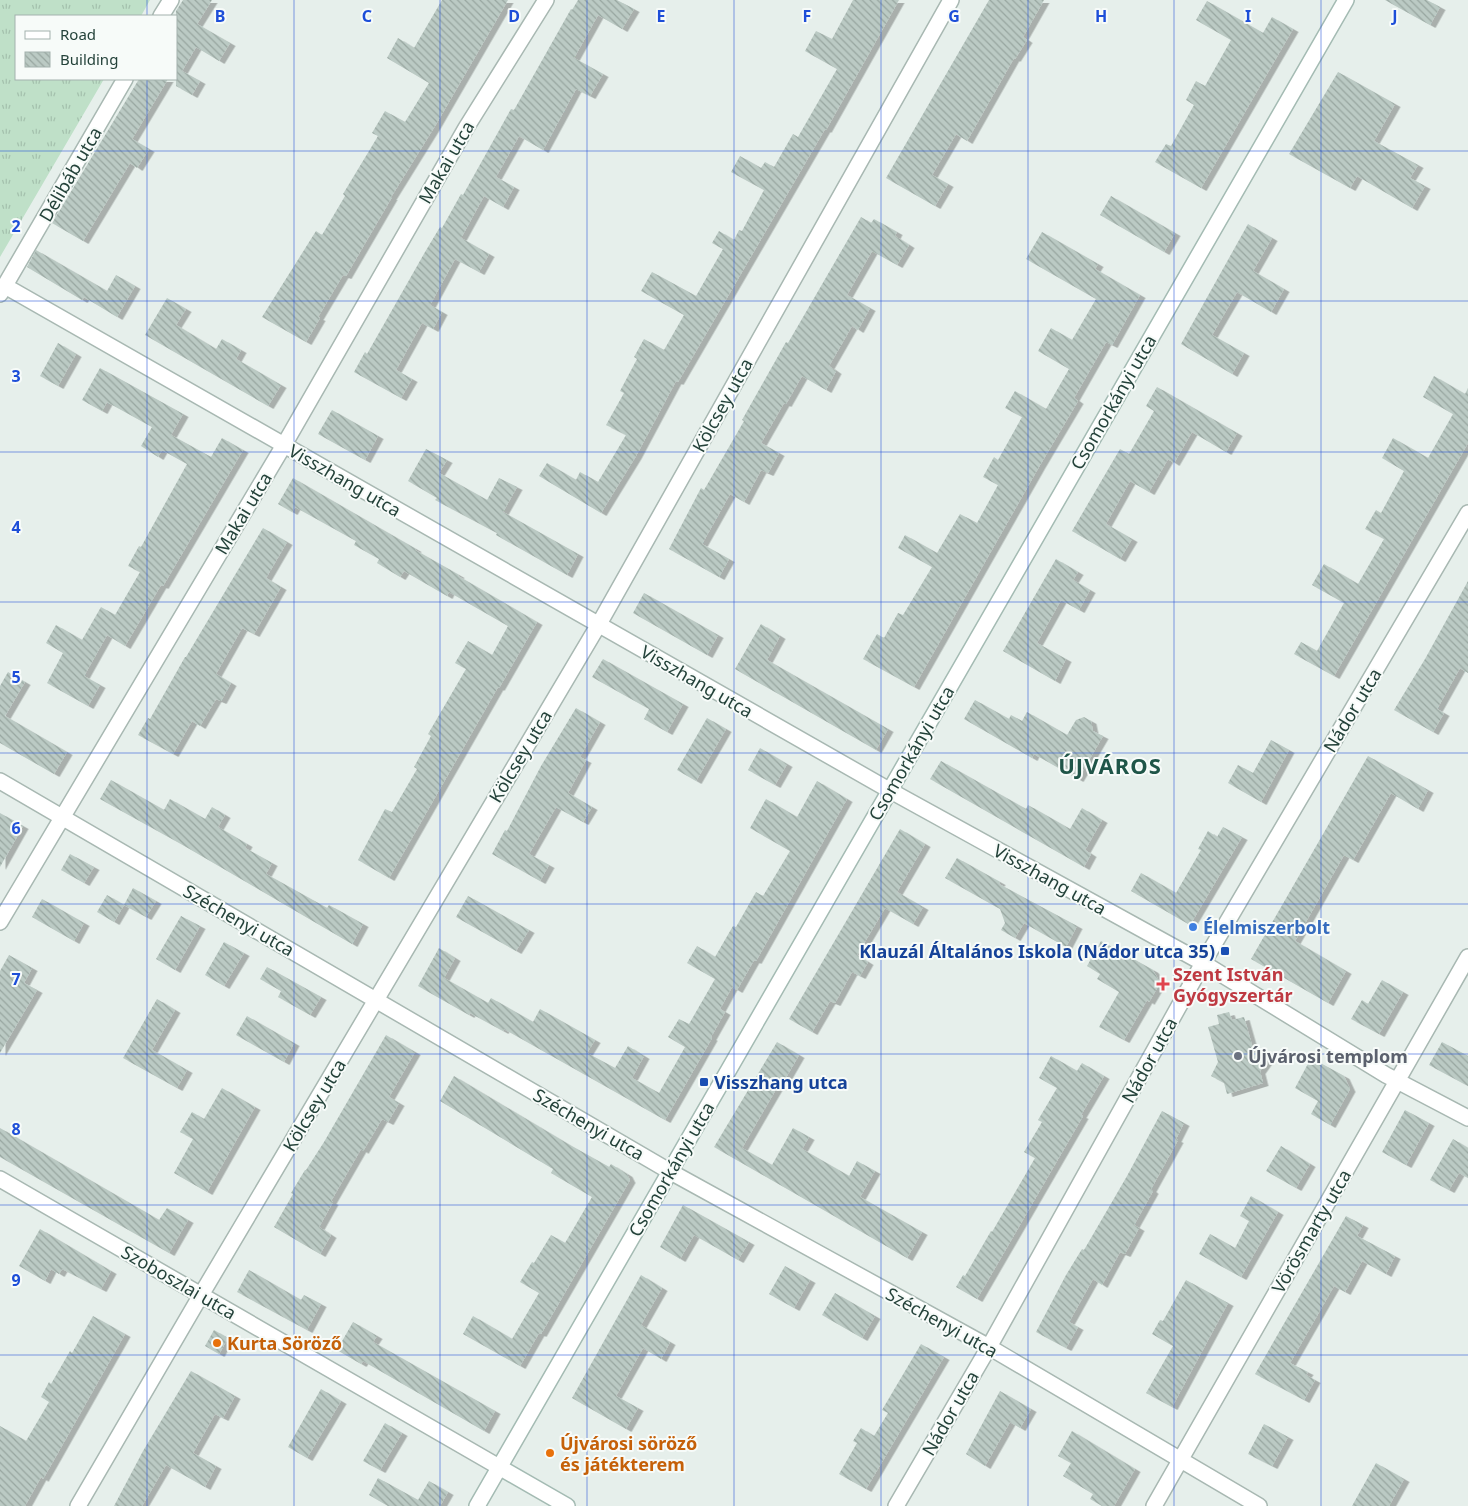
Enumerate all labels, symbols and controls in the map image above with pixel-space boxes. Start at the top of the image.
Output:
text: B [215,5,225,27]
text: C [362,5,372,27]
text: D [508,5,520,27]
text: E [657,5,666,27]
text: F [803,5,811,27]
text: G [948,5,960,27]
text: H [1095,5,1107,27]
text: I [1245,5,1251,27]
text: J [1390,5,1398,27]
legend [15,15,178,80]
text: Road [60,24,96,44]
text: Building [60,49,118,69]
street label: Makai utca [413,116,479,208]
street label: Délibáb utca [33,122,107,226]
text: 2 [11,215,21,237]
street label: Csomorkányi utca [1065,330,1161,474]
street label: Kölcsey utca [686,354,758,456]
text: 3 [11,365,21,387]
street label: Visszhang utca [285,438,405,522]
street label: Makai utca [209,467,277,559]
text: 4 [11,516,21,538]
street label: Visszhang utca [637,639,757,723]
street label: Nádor utca [1317,663,1387,757]
text: 5 [11,666,21,688]
street label: Csomorkányi utca [863,681,959,825]
street label: Kölcsey utca [483,705,557,807]
district label: ÚJVÁROS [1058,750,1162,780]
text: 6 [11,817,21,839]
street label: Visszhang utca [989,838,1111,920]
street label: Széchenyi utca [179,879,299,961]
place label: Élelmiszerbolt [1203,915,1330,939]
marker: Élelmiszerbolt [1187,921,1199,933]
place label: Klauzál Általános Iskola (Nádor utca 35) [859,939,1215,963]
marker: Klauzál Általános Iskola (Nádor utca 35) [1219,945,1231,957]
place label: Szent István Gyógyszertár [1173,962,1293,1007]
text: 7 [11,968,21,990]
marker: Szent István Gyógyszertár [1157,978,1169,990]
street label: Nádor utca [1116,1013,1182,1107]
place label: Újvárosi templom [1248,1044,1408,1068]
marker: Újvárosi templom [1232,1050,1244,1062]
street label: Kölcsey utca [277,1054,351,1156]
place label: Visszhang utca [714,1070,848,1094]
marker: Visszhang utca [698,1076,710,1088]
street label: Széchenyi utca [529,1083,649,1165]
street label: Csomorkányi utca [623,1097,719,1241]
text: 8 [11,1118,21,1140]
street label: Vörösmarty utca [1266,1165,1356,1297]
street label: Szoboszlai utca [117,1239,241,1325]
text: 9 [11,1269,21,1291]
street label: Széchenyi utca [882,1281,1002,1363]
place label: Kurta Söröző [227,1331,342,1355]
marker: Kurta Söröző [211,1337,223,1349]
street label: Nádor utca [916,1366,984,1460]
place label: Újvárosi söröző és játékterem [560,1431,697,1476]
marker: Újvárosi söröző és játékterem [544,1447,556,1459]

